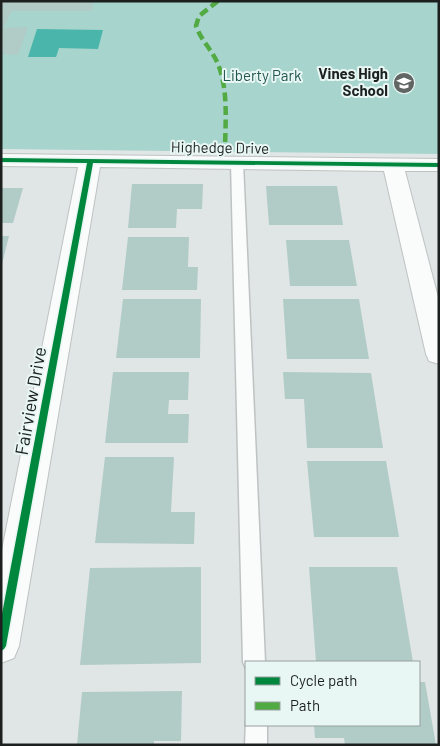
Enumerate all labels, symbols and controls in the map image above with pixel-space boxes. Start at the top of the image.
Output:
place label: Vines High School [318,64,388,99]
park label: Liberty Park [223,66,302,84]
school or university icon: Vines High School [392,71,416,95]
street label: Highedge Drive [171,137,269,157]
street label: Fairview Drive [10,345,50,457]
legend [245,661,420,726]
text: Cycle path [290,671,357,689]
text: Path [290,696,320,714]

